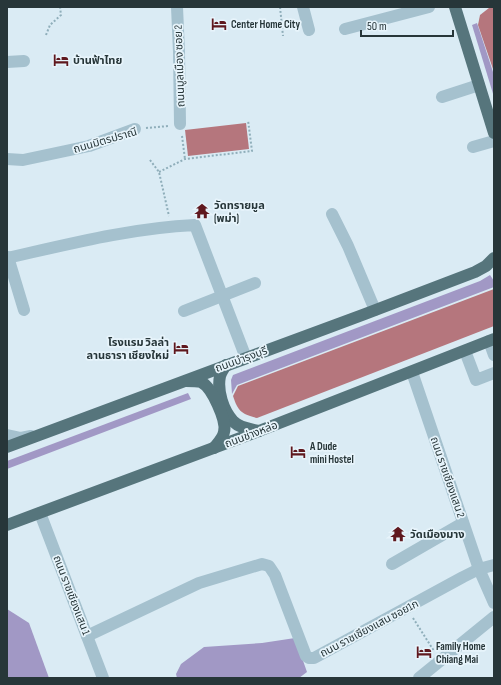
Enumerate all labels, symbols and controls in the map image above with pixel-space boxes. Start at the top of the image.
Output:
scale bar [361,12,453,38]
hotel icon: Center Home City [210,15,228,33]
place label: Center Home City [231,18,301,31]
text: 50 m [367,19,387,34]
street label: ถนนมูลเมือง ซอย 2 [172,24,187,107]
hotel icon: บ้านฟ้าไทย [52,51,70,69]
place label: บ้านฟ้าไทย [73,54,122,67]
street label: ถนนมิตรปราณี [72,125,139,156]
place label: วัดทรายมูล (พม่า) [214,199,265,225]
temple icon: วัดทรายมูล (พม่า) [193,202,211,220]
place label: โรงแรม วิลล่า ลานธารา เชียงใหม่ [87,336,169,362]
hotel icon: โรงแรม วิลล่า ลานธารา เชียงใหม่ [172,339,190,357]
street label: ถนนบำรุงบุรี [213,344,270,375]
street label: ถนนช่างหล่อ [223,418,279,450]
street label: ถนน ราชเชียงแสน 2 [428,435,468,520]
place label: A Dude mini Hostel [309,440,354,466]
hotel icon: A Dude mini Hostel [289,443,307,461]
temple icon: วัดเมืองมาง [389,525,407,543]
place label: วัดเมืองมาง [410,528,464,541]
street label: ถนน ราชเชียงแสน 1 [50,554,93,637]
street label: ถนน ราชเชียงแสน ซอย1ก [318,597,421,660]
place label: Family Home Chiang Mai [436,640,486,666]
hotel icon: Family Home Chiang Mai [415,643,433,661]

